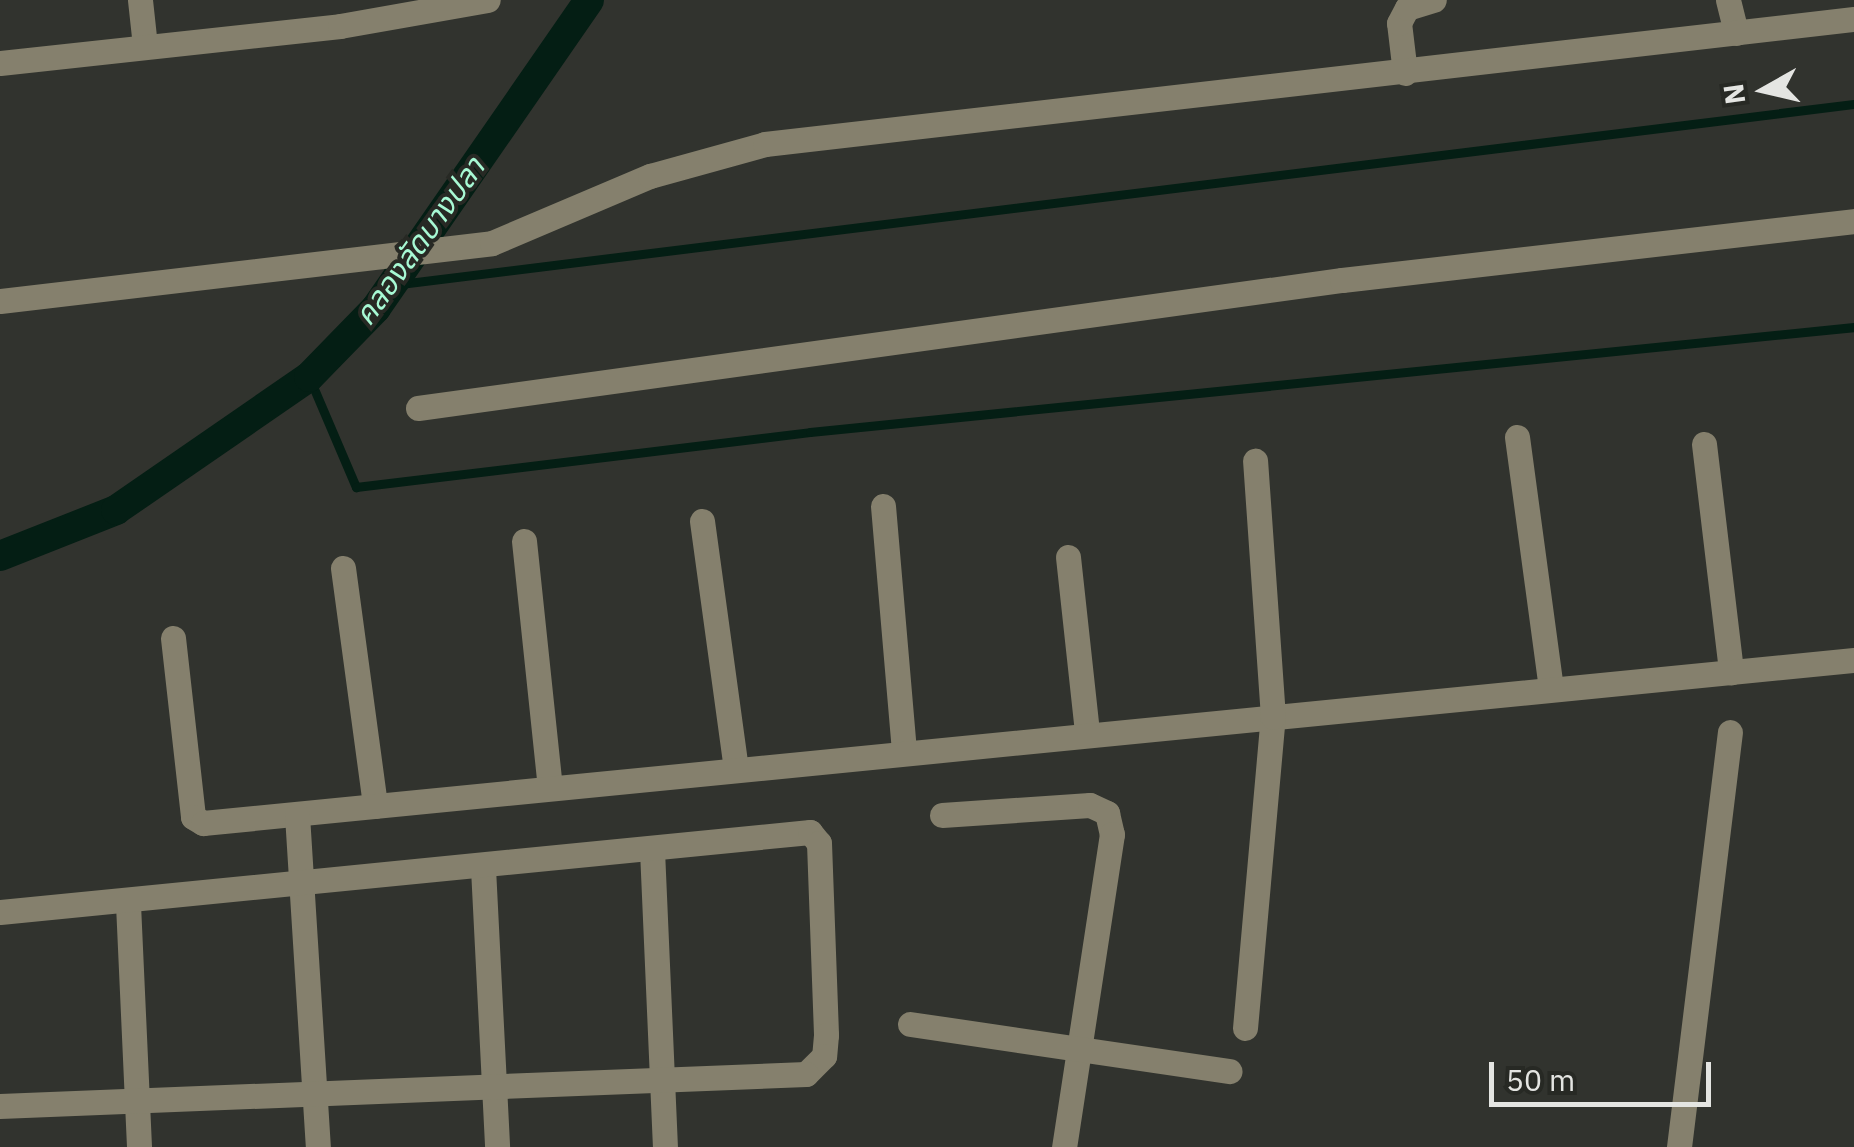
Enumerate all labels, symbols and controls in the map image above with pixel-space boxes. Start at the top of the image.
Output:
north arrow [1714,40,1814,140]
text: N [1714,82,1754,107]
water label: คลองลัดบางปลา [346,150,492,332]
scale bar [1494,1042,1716,1104]
text: 50 m [1506,1060,1575,1099]

